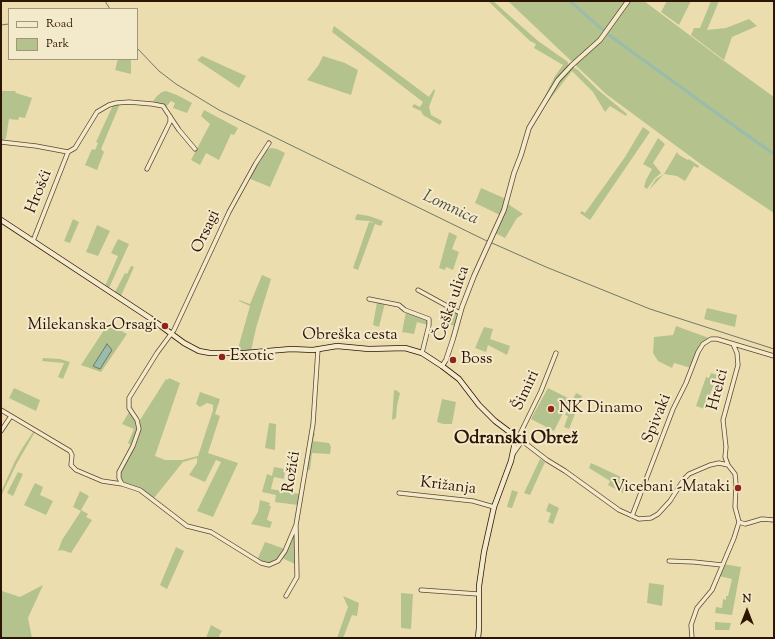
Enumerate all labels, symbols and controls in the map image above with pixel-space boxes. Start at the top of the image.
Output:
legend [8,8,138,60]
text: Road [46,15,73,33]
text: Park [46,35,69,53]
street label: Hrošći [23,167,57,217]
water label: Lomnica [419,187,481,231]
street label: Orsagi [189,207,225,257]
street label: Češka ulica [431,264,475,344]
place label: Milekanska-Orsagi [27,316,157,336]
marker: Milekanska-Orsagi [160,321,170,331]
street label: Obreška cesta [302,326,398,346]
place label: Exotic [230,347,274,367]
place label: Boss [461,350,492,370]
marker: Exotic [217,352,227,362]
marker: Boss [448,355,458,365]
street label: Hrelci [704,367,734,413]
street label: Šimiri [509,368,545,414]
street label: Spivaki [639,391,677,447]
place label: NK Dinamo [559,399,643,419]
marker: NK Dinamo [546,404,556,414]
district label: Odranski Obrež [454,429,578,451]
street label: Rožići [280,450,306,494]
street label: Križanja [419,474,477,500]
place label: Vicebani -Mataki [612,478,730,498]
marker: Vicebani -Mataki [733,483,743,493]
north arrow [727,591,767,631]
text: N [743,591,751,607]

